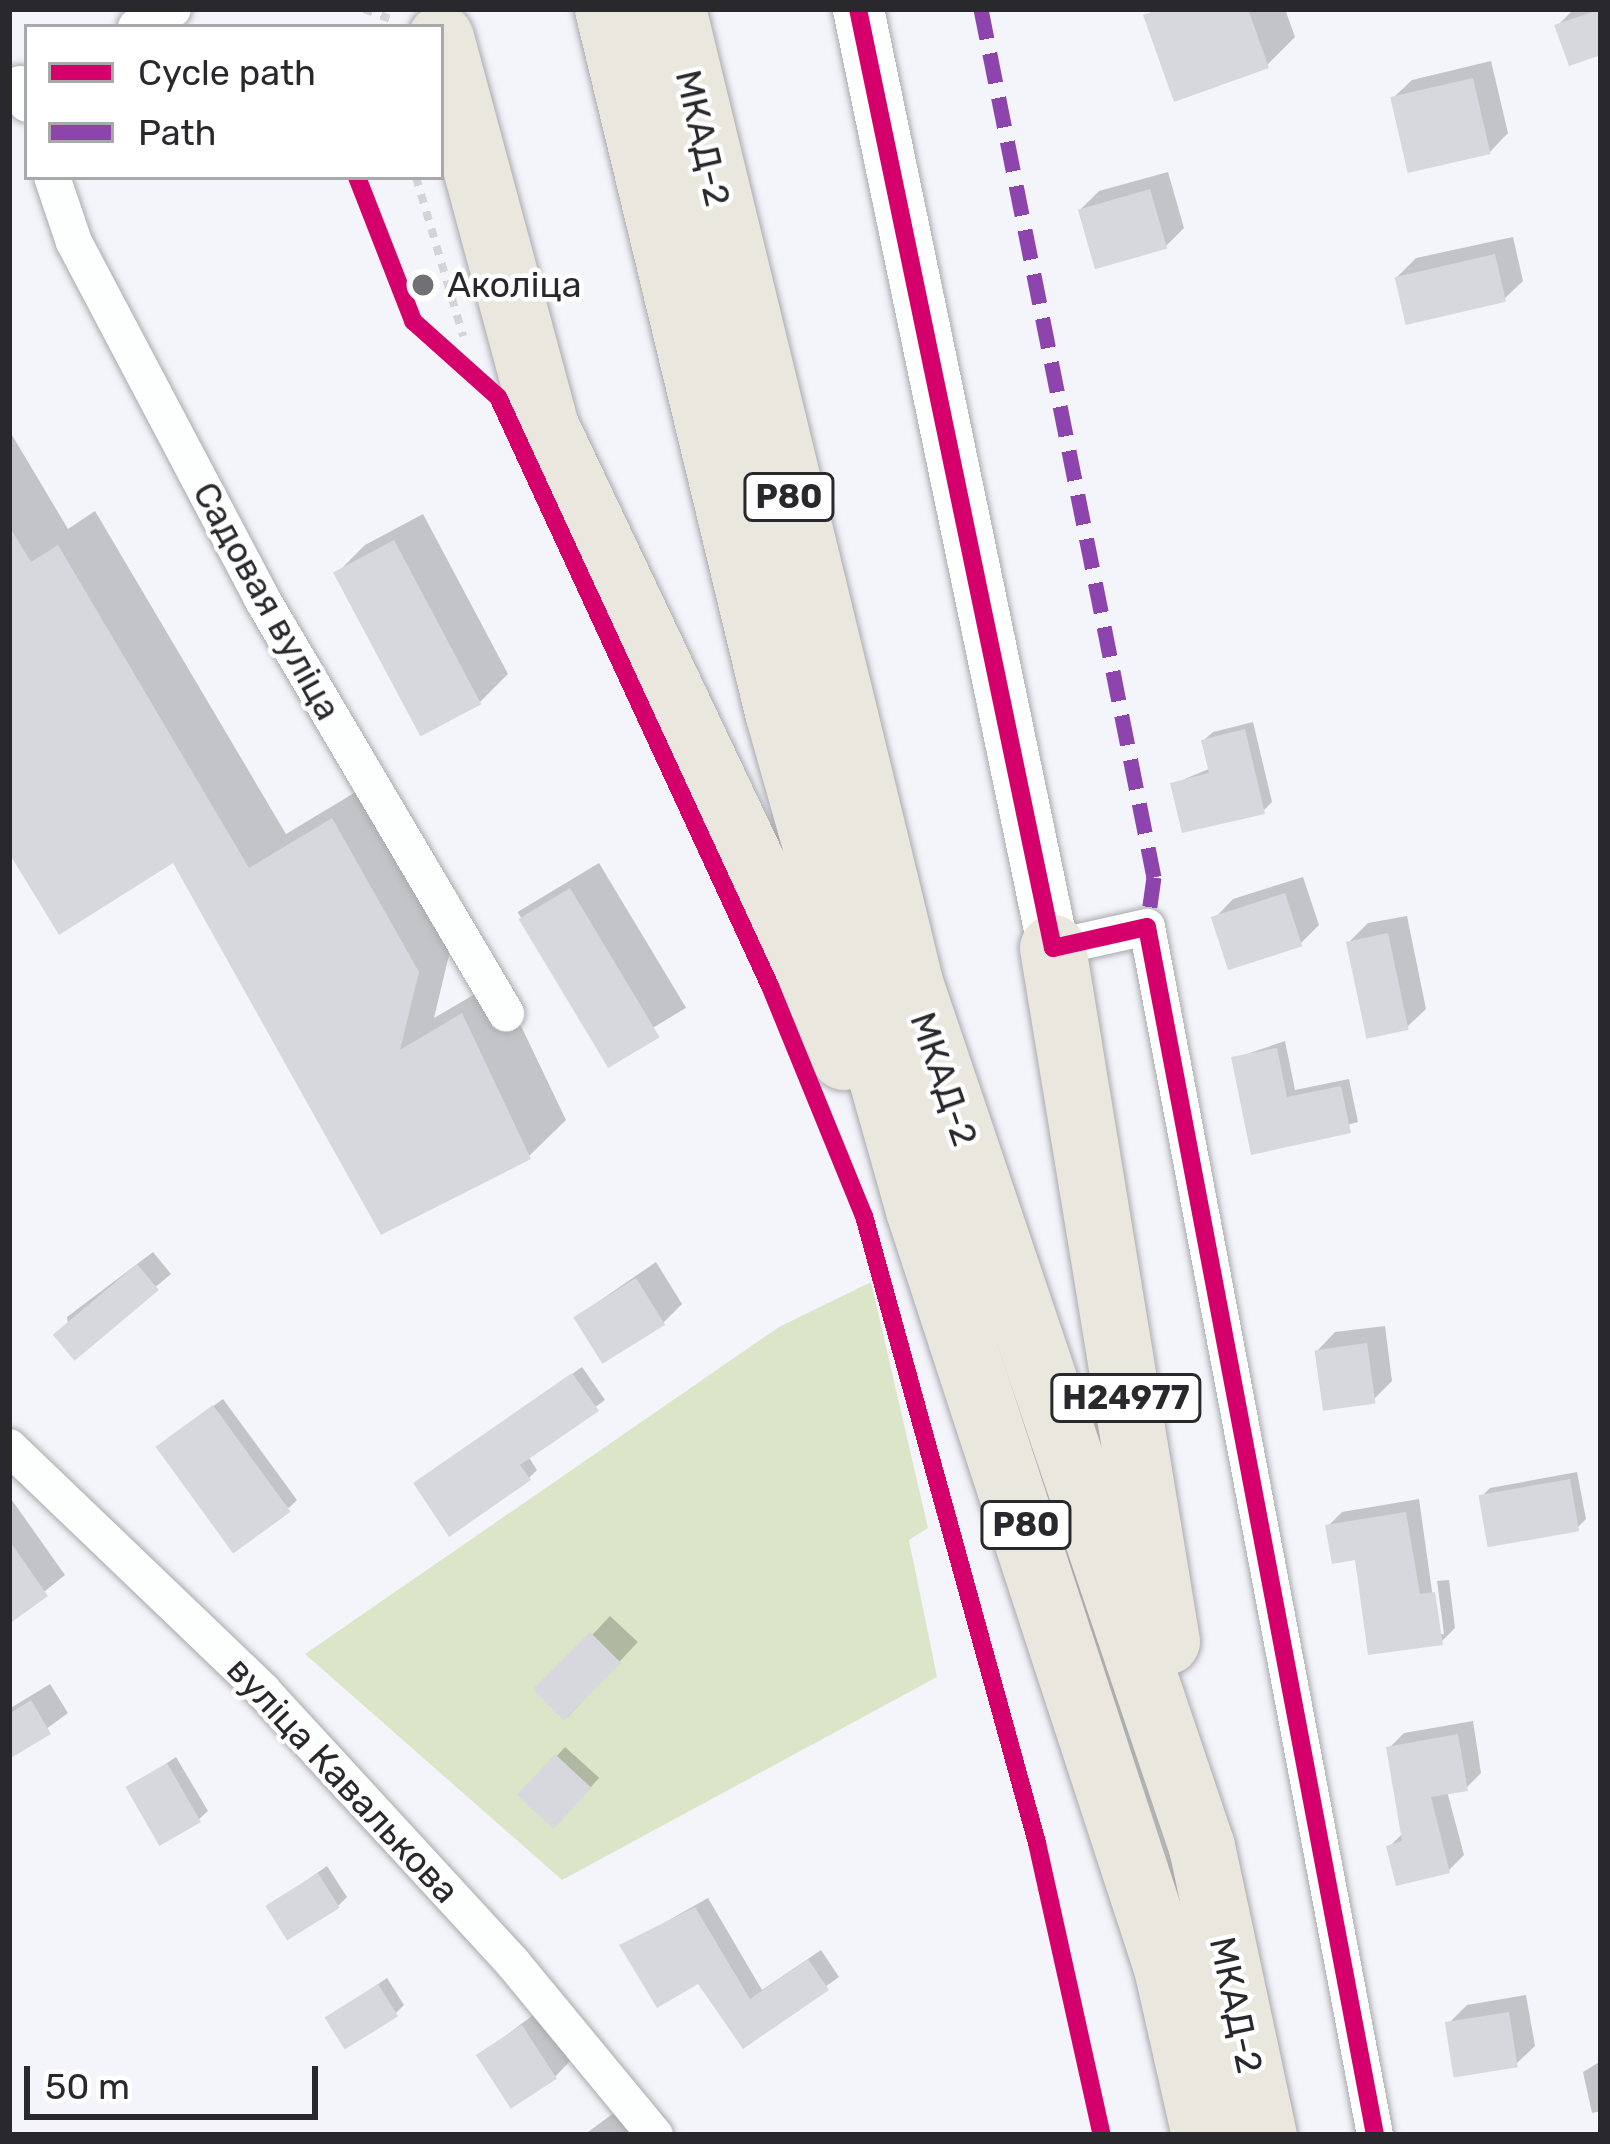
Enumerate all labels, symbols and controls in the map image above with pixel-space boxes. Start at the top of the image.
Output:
legend [24,24,444,180]
text: Cycle path [138,51,316,94]
street label: МКАД-2 [666,66,740,210]
text: Path [138,111,216,154]
place label: Аколіца [447,263,582,307]
marker: Аколіца [410,272,436,298]
road number: Р80 [741,470,837,524]
street label: Садовая вуліца [184,475,350,727]
street label: МКАД-2 [901,1007,987,1151]
road number: Н24977 [1048,1371,1204,1425]
road number: Р80 [978,1498,1074,1552]
street label: вуліца Кавалькова [218,1648,468,1912]
street label: МКАД-2 [1200,1933,1272,2077]
scale bar [30,2042,324,2116]
text: 50 m [45,2065,130,2108]

